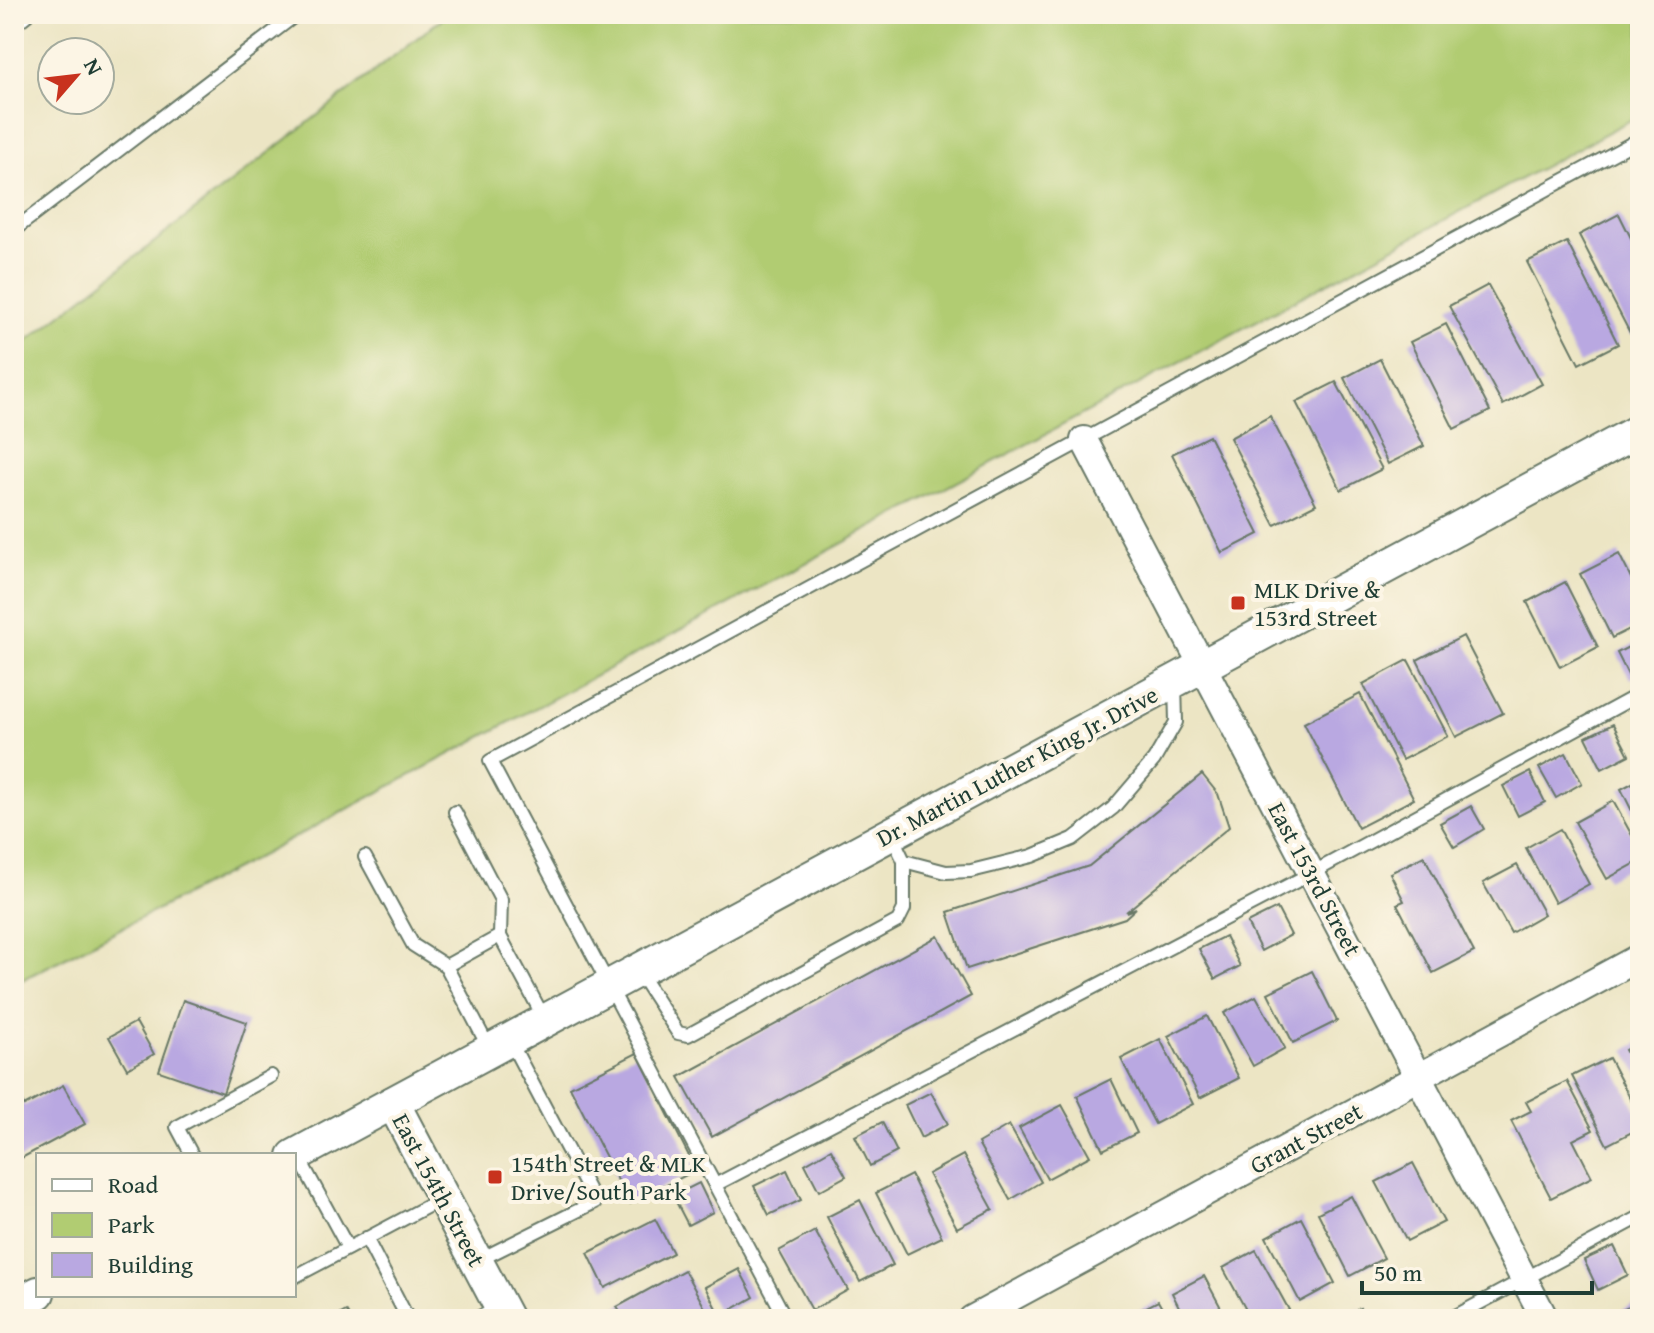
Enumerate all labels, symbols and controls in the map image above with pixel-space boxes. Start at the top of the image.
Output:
north arrow [36,36,116,116]
text: N [76,53,111,81]
place label: MLK Drive & 153rd Street [1254,572,1381,635]
marker: MLK Drive & 153rd Street [1229,594,1247,612]
street label: Dr. Martin Luther King Jr. Drive [870,677,1164,855]
street label: East 153rd Street [1260,796,1371,963]
street label: Grant Street [1243,1093,1369,1182]
street label: East 154th Street [384,1107,494,1273]
place label: 154th Street & MLK Drive/South Park [511,1146,707,1209]
legend [36,1153,296,1297]
text: Road [108,1167,158,1202]
marker: 154th Street & MLK Drive/South Park [486,1168,504,1186]
text: Park [108,1207,155,1242]
scale bar [1362,1245,1592,1295]
text: Building [108,1247,193,1282]
text: 50 m [1374,1255,1422,1290]

